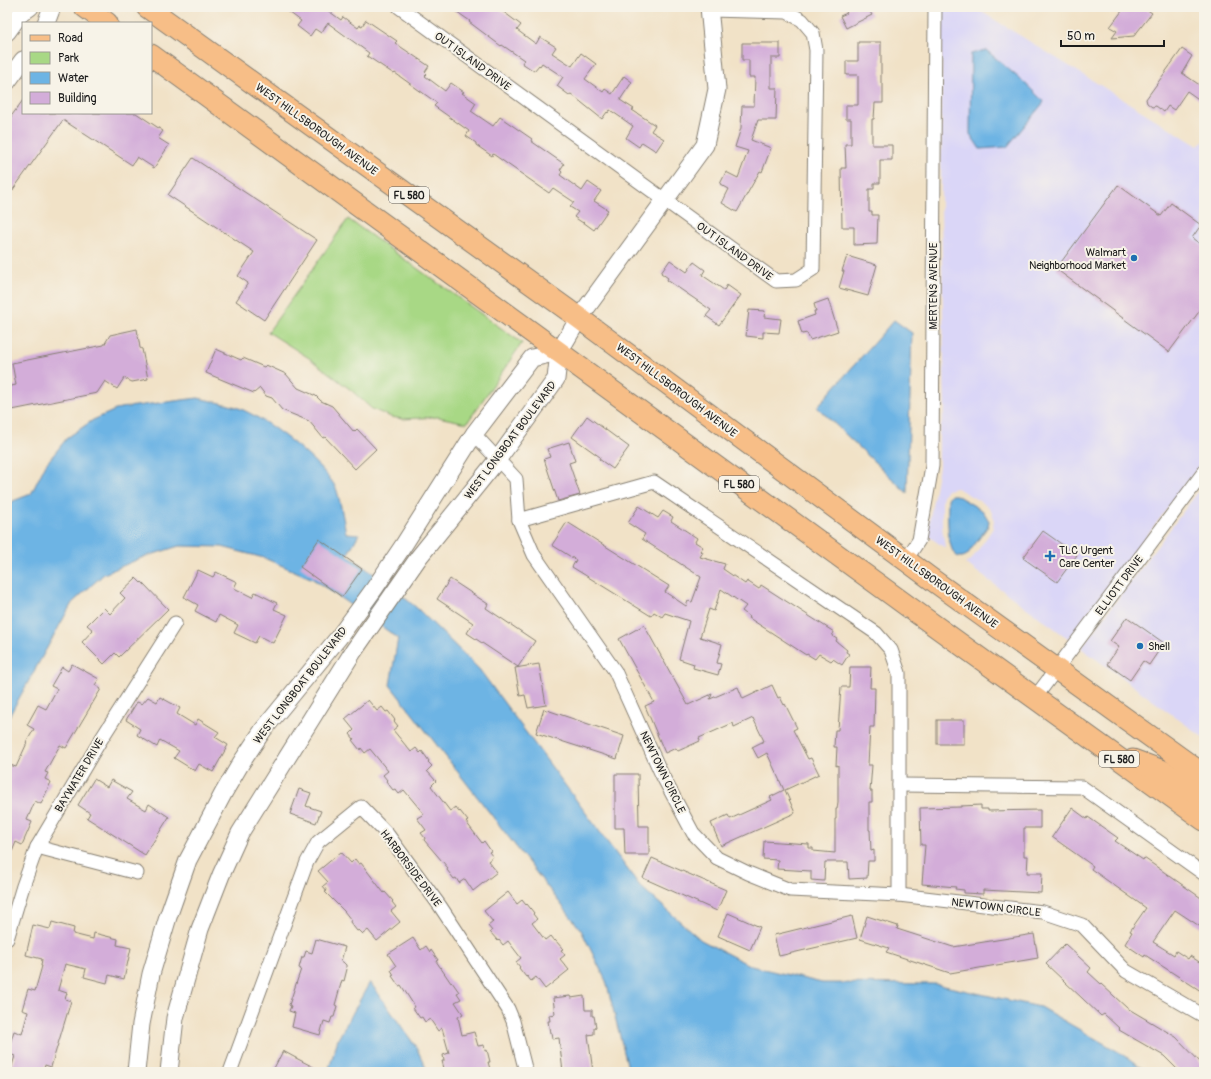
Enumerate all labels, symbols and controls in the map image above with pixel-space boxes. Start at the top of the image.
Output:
legend [22,22,152,114]
scale bar [1061,22,1164,48]
street label: OUT ISLAND DRIVE [432,29,514,94]
text: 50 m [1067,29,1095,44]
text: Road [58,31,83,46]
text: Park [58,51,79,66]
text: Water [58,71,89,86]
street label: WEST HILLSBOROUGH AVENUE [253,81,381,178]
text: Building [58,91,97,106]
road number: FL 580 [389,187,429,203]
street label: OUT ISLAND DRIVE [694,219,776,284]
street label: MERTENS AVENUE [927,242,940,329]
place label: Walmart Neighborhood Market [1029,246,1127,272]
marker: Walmart Neighborhood Market [1129,253,1139,263]
street label: WEST HILLSBOROUGH AVENUE [614,341,740,440]
street label: WEST LONGBOAT BOULEVARD [462,379,559,502]
road number: FL 580 [719,476,759,492]
street label: WEST HILLSBOROUGH AVENUE [873,534,1001,631]
place label: TLC Urgent Care Center [1059,544,1114,570]
marker: TLC Urgent Care Center [1044,550,1056,562]
street label: ELLIOTT DRIVE [1093,553,1146,618]
street label: WEST LONGBOAT BOULEVARD [251,624,350,746]
place label: Shell [1148,640,1170,653]
marker: Shell [1135,641,1145,651]
street label: NEWTOWN CIRCLE [637,729,688,816]
street label: BAYWATER DRIVE [52,736,107,815]
road number: FL 580 [1099,751,1139,767]
street label: HARBORSIDE DRIVE [377,827,444,910]
street label: NEWTOWN CIRCLE [951,896,1042,919]

